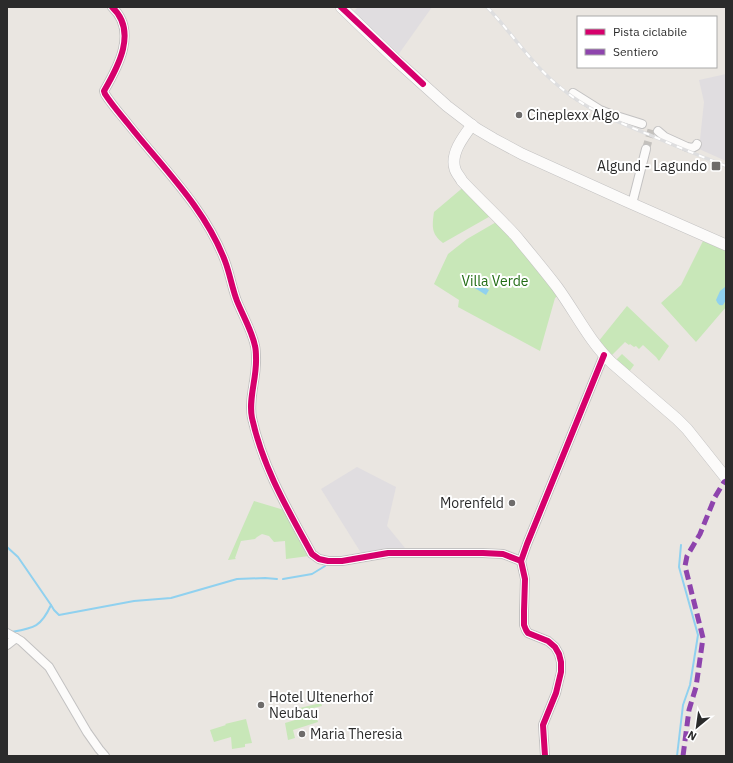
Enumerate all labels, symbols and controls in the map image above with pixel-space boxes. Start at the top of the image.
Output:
legend [577,16,717,68]
text: Pista ciclabile [613,24,687,39]
text: Sentiero [613,44,659,59]
place label: Cineplexx Algo [527,106,620,124]
marker: Cineplexx Algo [514,110,524,120]
place label: Algund - Lagundo [597,157,707,175]
marker: Algund - Lagundo [710,160,722,172]
park label: Villa Verde [461,272,529,290]
place label: Morenfeld [440,494,504,512]
marker: Morenfeld [507,498,517,508]
place label: Hotel Ultenerhof Neubau [269,688,374,722]
marker: Hotel Ultenerhof Neubau [256,700,266,710]
north arrow [677,707,717,747]
place label: Maria Theresia [310,725,403,743]
text: N [685,728,699,744]
marker: Maria Theresia [297,729,307,739]

